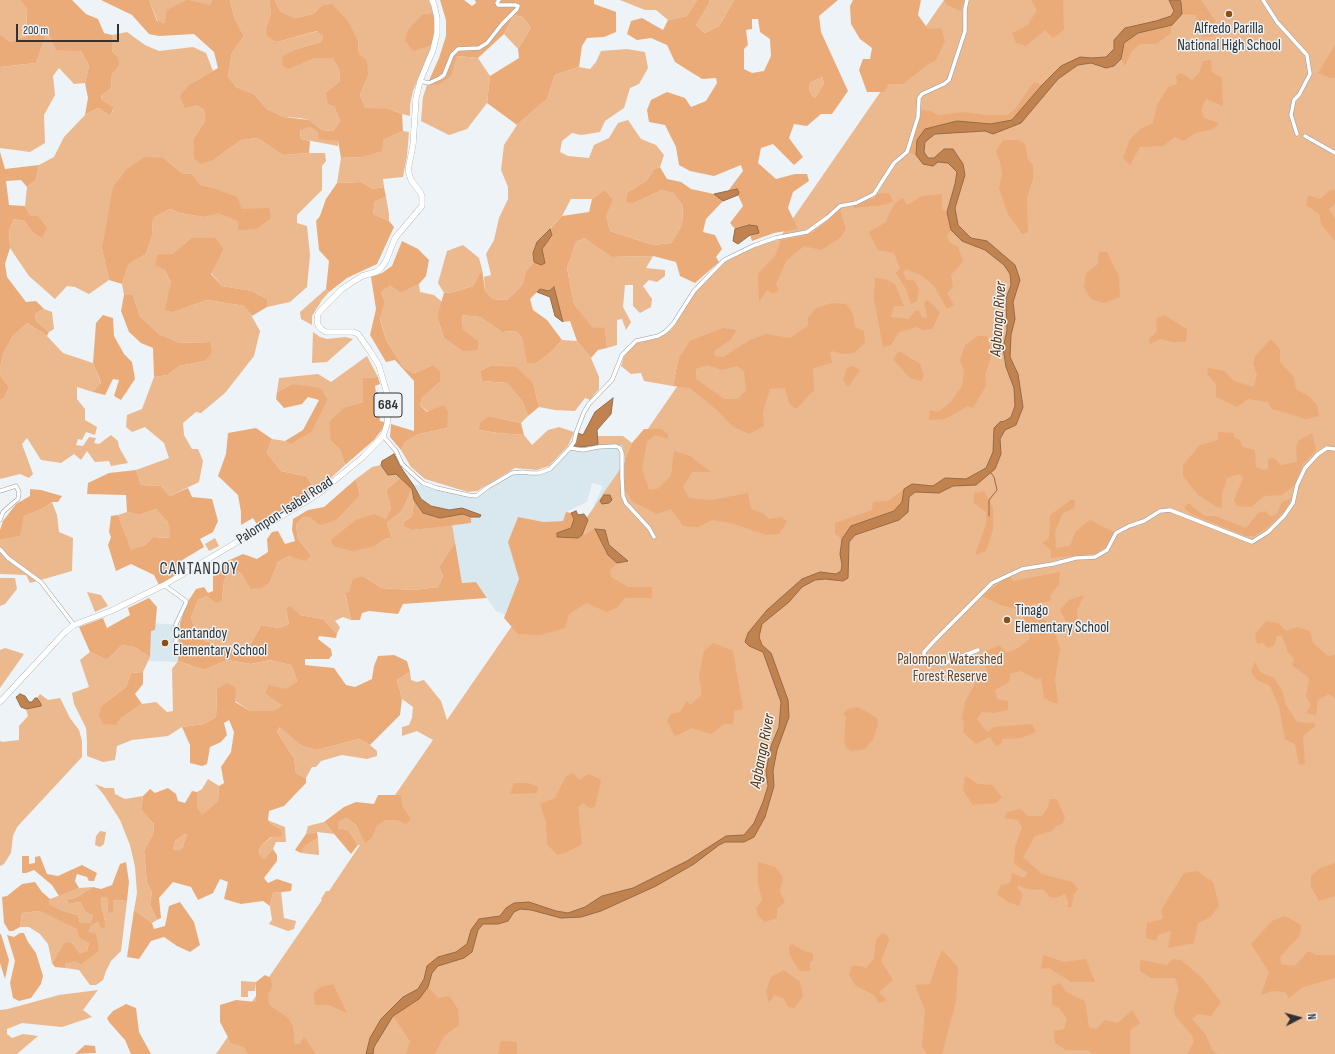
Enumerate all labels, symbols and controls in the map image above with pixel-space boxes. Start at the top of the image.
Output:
marker: Alfredo Parilla National High School [1224,9,1234,19]
scale bar [18,16,121,42]
place label: Alfredo Parilla National High School [1177,20,1281,55]
text: 200 m [23,23,48,38]
water label: Agbanga River [987,281,1011,357]
road number: 684 [374,393,402,417]
street label: Palompon-Isabel Road [233,473,337,549]
district label: CANTANDOY [160,560,238,580]
place label: Tinago Elementary School [1015,602,1109,637]
marker: Tinago Elementary School [1002,615,1012,625]
place label: Cantandoy Elementary School [173,625,267,660]
marker: Cantandoy Elementary School [160,638,170,648]
park label: Palompon Watershed Forest Reserve [897,651,1003,686]
water label: Agbanga River [746,712,780,790]
north arrow [1279,998,1319,1038]
text: N [1305,1013,1318,1020]

